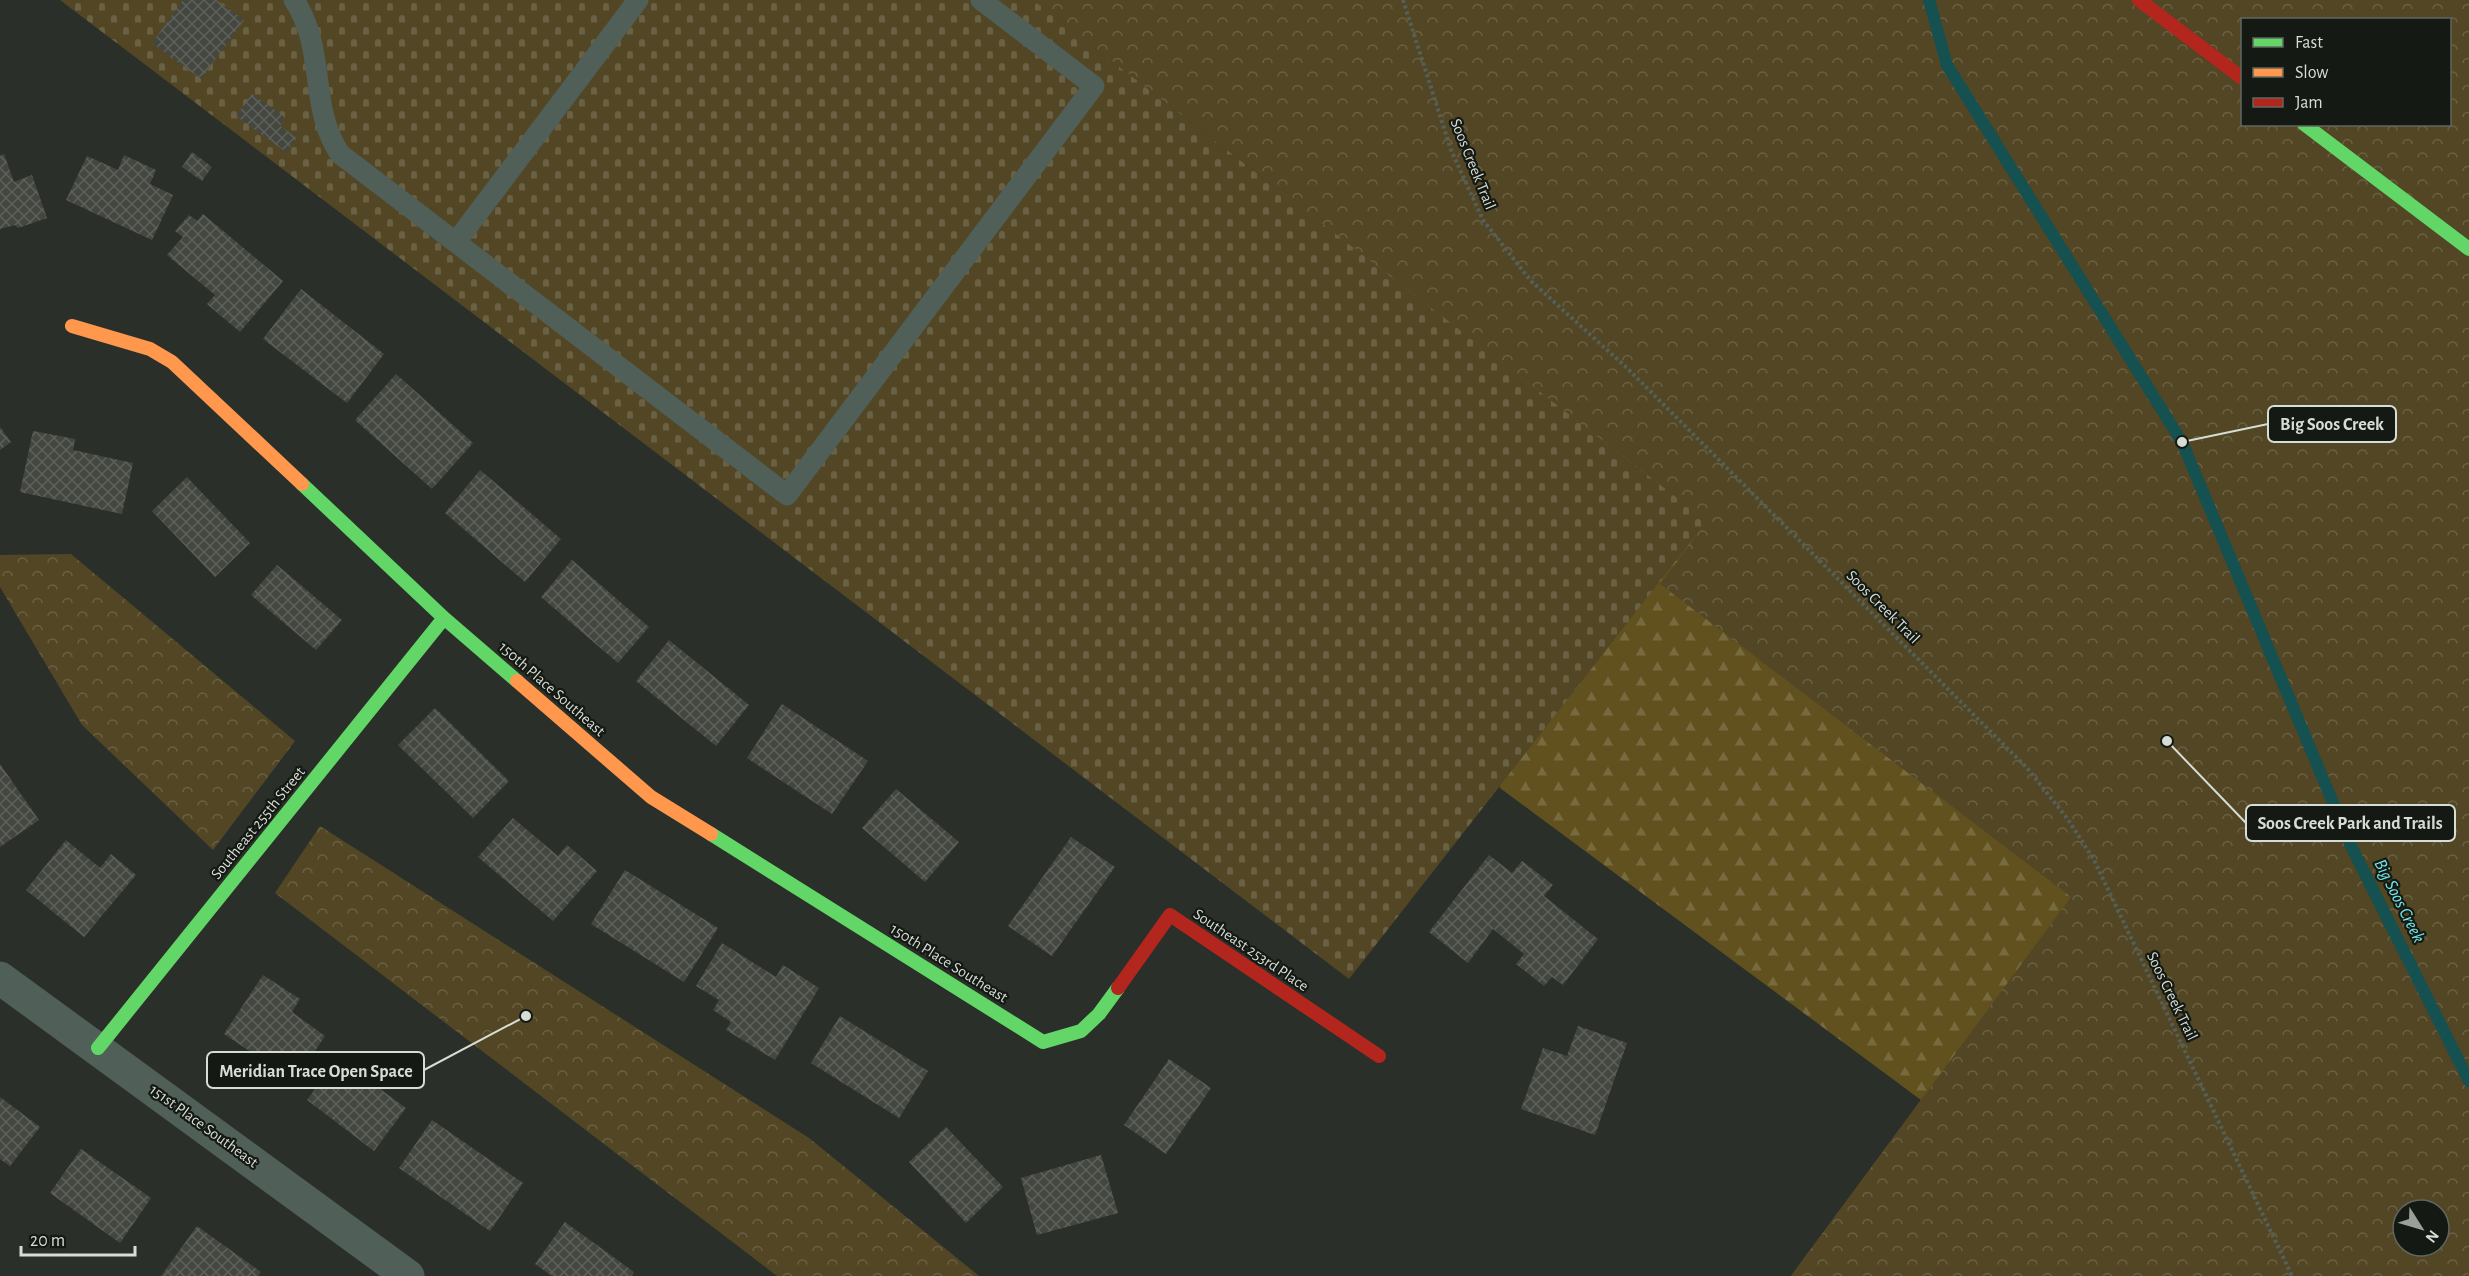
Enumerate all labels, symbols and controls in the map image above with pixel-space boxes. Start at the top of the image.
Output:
legend [2241,18,2451,126]
text: Fast [2295,34,2323,52]
text: Slow [2295,64,2328,82]
text: Jam [2295,94,2323,112]
street label: Soos Creek Trail [1448,116,1498,212]
callout: Big Soos Creek [2268,406,2396,442]
text: Big Soos Creek [2280,416,2384,434]
street label: Soos Creek Trail [1843,567,1923,647]
street label: 150th Place Southeast [496,639,608,739]
street label: Southeast 255th Street [208,764,308,882]
callout: Soos Creek Park and Trails [2246,805,2455,841]
text: Soos Creek Park and Trails [2257,815,2443,833]
water label: Big Soos Creek [2370,856,2428,946]
street label: Southeast 253rd Place [1191,906,1311,994]
street label: 150th Place Southeast [888,920,1010,1006]
street label: Soos Creek Trail [2144,949,2200,1043]
callout: Meridian Trace Open Space [207,1052,424,1088]
text: Meridian Trace Open Space [219,1063,413,1081]
street label: 151st Place Southeast [147,1081,261,1171]
north arrow [2391,1198,2451,1258]
scale bar [21,1219,135,1257]
text: N [2422,1227,2442,1246]
text: 20 m [30,1232,65,1250]

